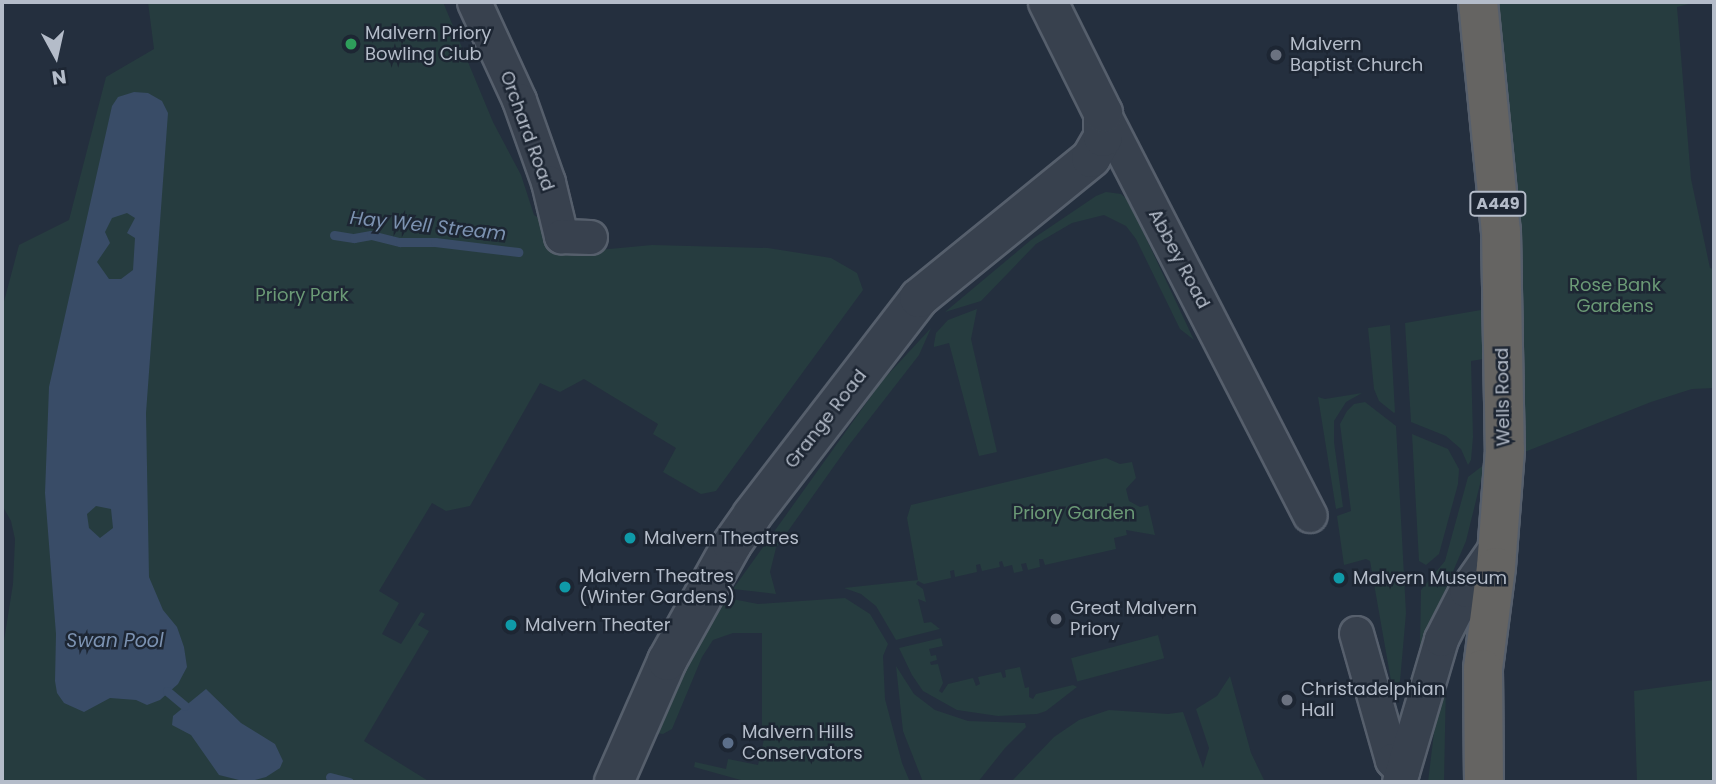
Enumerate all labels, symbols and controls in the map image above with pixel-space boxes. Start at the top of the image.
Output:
north arrow [21,21,91,91]
place label: Malvern Priory Bowling Club [365,23,491,66]
place label: Malvern Baptist Church [1290,34,1423,76]
marker: Malvern Priory Bowling Club [343,36,359,52]
marker: Malvern Baptist Church [1268,47,1284,63]
text: N [50,63,68,92]
street label: Orchard Road [495,68,559,194]
road number: A449 [1468,192,1528,216]
water label: Hay Well Stream [349,206,507,246]
street label: Abbey Road [1144,206,1214,312]
park label: Rose Bank Gardens [1569,275,1661,318]
park label: Priory Park [255,284,349,306]
street label: Wells Road [1491,348,1515,446]
street label: Grange Road [781,365,871,473]
park label: Priory Garden [1013,502,1135,524]
place label: Malvern Theatres [644,527,799,549]
marker: Malvern Theatres [622,530,638,546]
place label: Malvern Theatres (Winter Gardens) [579,566,735,608]
place label: Malvern Museum [1353,567,1507,589]
marker: Malvern Museum [1331,570,1347,586]
marker: Malvern Theatres (Winter Gardens) [557,579,573,595]
place label: Great Malvern Priory [1070,598,1197,640]
marker: Great Malvern Priory [1048,611,1064,627]
place label: Malvern Theater [525,614,670,636]
marker: Malvern Theater [503,617,519,633]
water label: Swan Pool [66,630,164,652]
place label: Christadelphian Hall [1301,679,1445,722]
marker: Christadelphian Hall [1279,692,1295,708]
place label: Malvern Hills Conservators [742,722,863,764]
marker: Malvern Hills Conservators [720,735,736,751]

